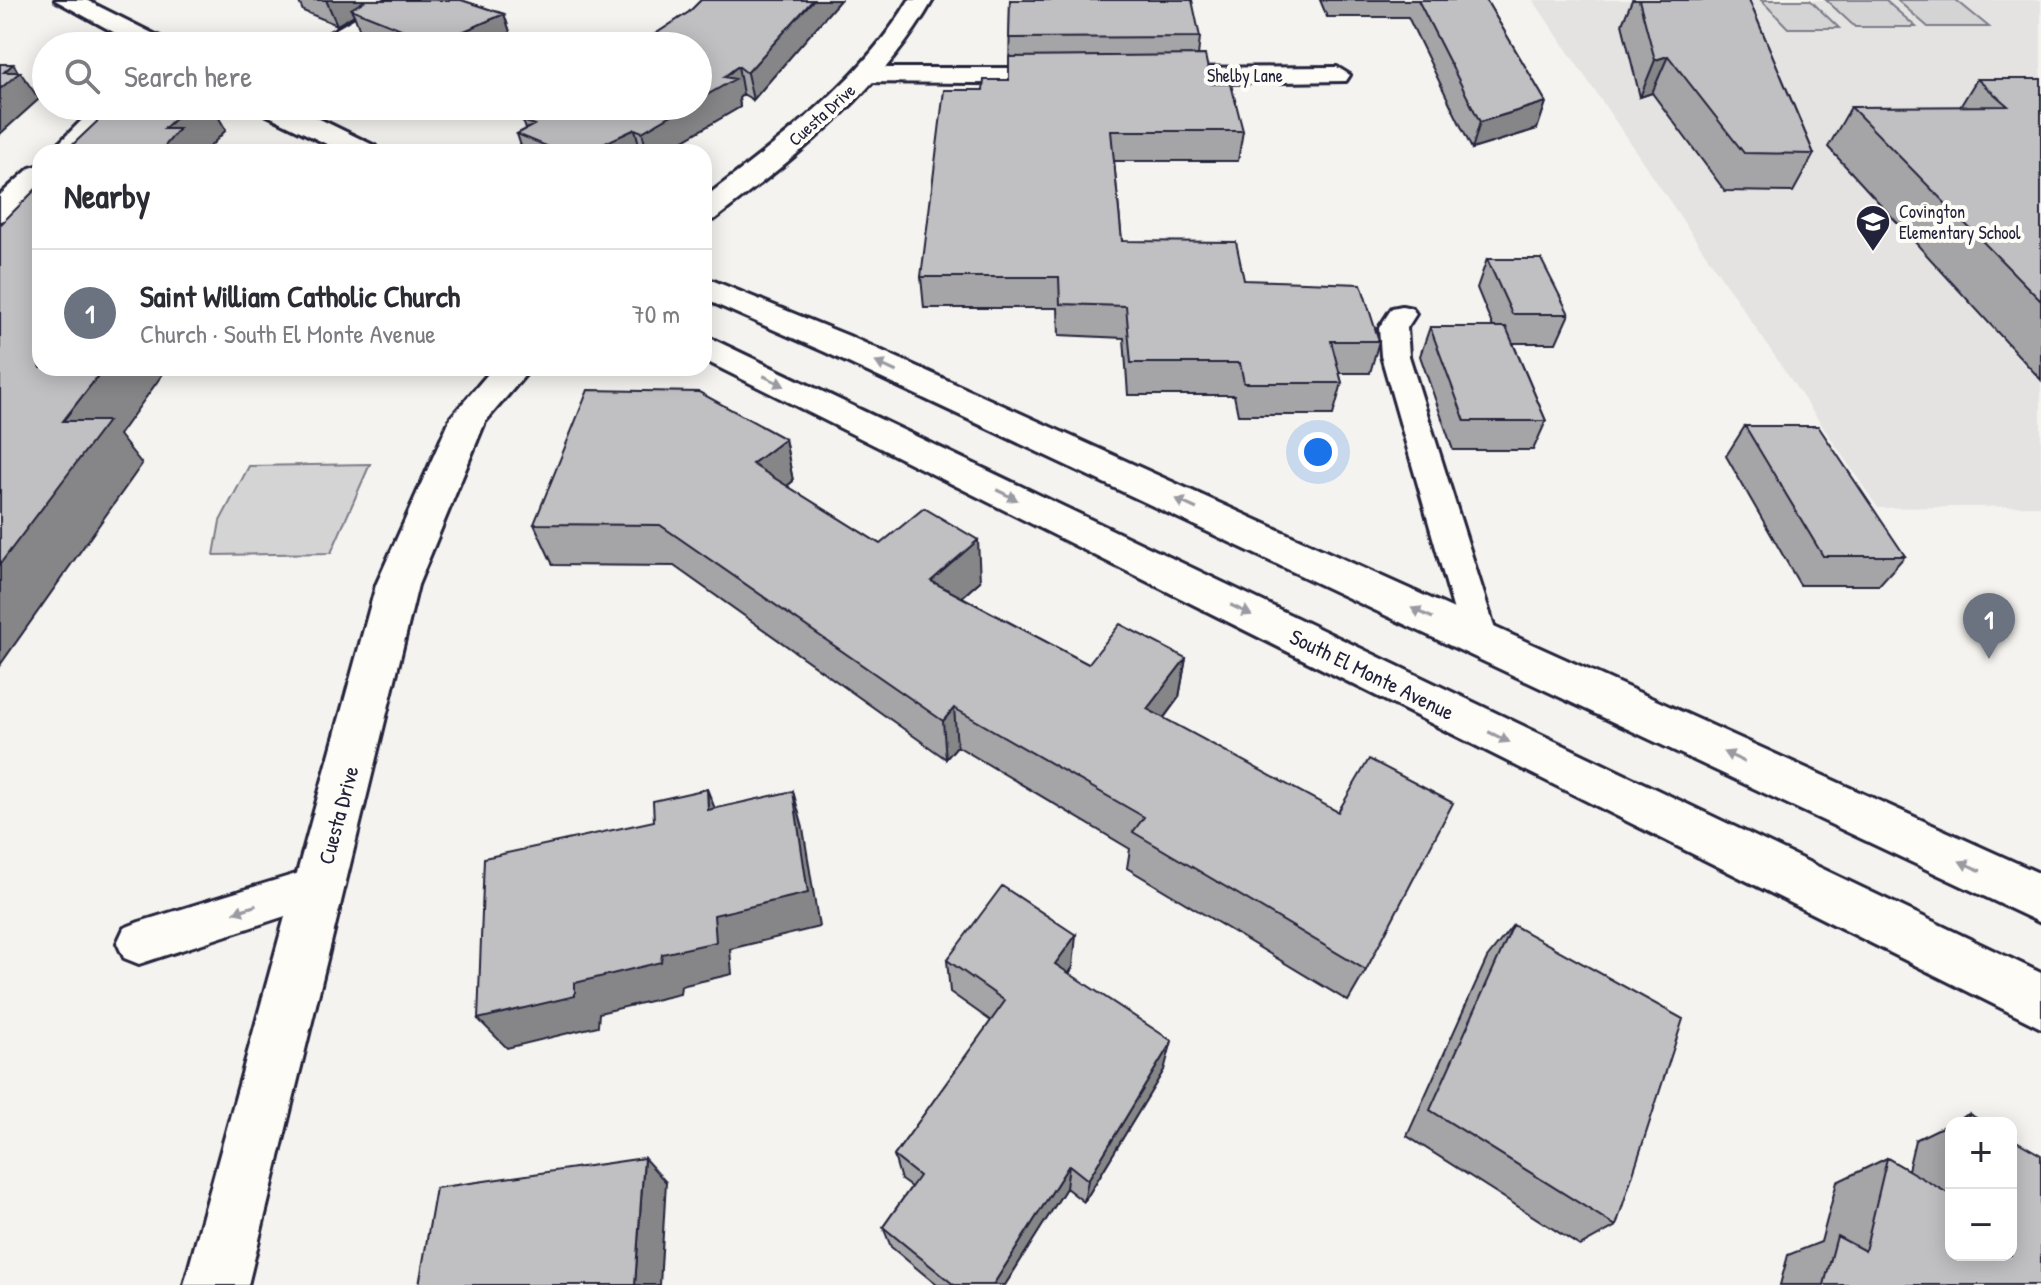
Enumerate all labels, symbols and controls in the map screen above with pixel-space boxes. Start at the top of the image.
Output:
search box [32,32,712,120]
icon: search [60,54,104,98]
text: Search here [124,56,252,96]
street label: Shelby Lane [1207,63,1283,88]
street label: Cuesta Drive [783,78,861,151]
text: Nearby [64,173,150,219]
place label: Covington Elementary School [1899,199,2021,245]
school or university icon: Covington Elementary School [1854,203,1892,253]
text: Saint William Catholic Church [140,276,460,316]
text: 1 [85,296,95,331]
text: 70 m [632,296,680,331]
text: Church · South El Monte Avenue [140,316,436,351]
one-way arrow [875,360,898,373]
one-way arrow [763,374,786,387]
your location [1298,432,1338,472]
one-way arrow [996,488,1019,502]
one-way arrow [1174,497,1197,511]
pin: 1 [1963,593,2015,659]
one-way arrow [1229,603,1252,617]
one-way arrow [1410,606,1434,619]
street label: South El Monte Avenue [1285,621,1459,727]
one-way arrow [1488,730,1511,744]
one-way arrow [1723,750,1746,764]
street label: Cuesta Drive [310,762,366,868]
one-way arrow [1958,859,1982,873]
one-way arrow [232,903,256,916]
map controls [1945,1117,2017,1261]
button: + [1945,1117,2017,1189]
button: − [1945,1189,2017,1261]

